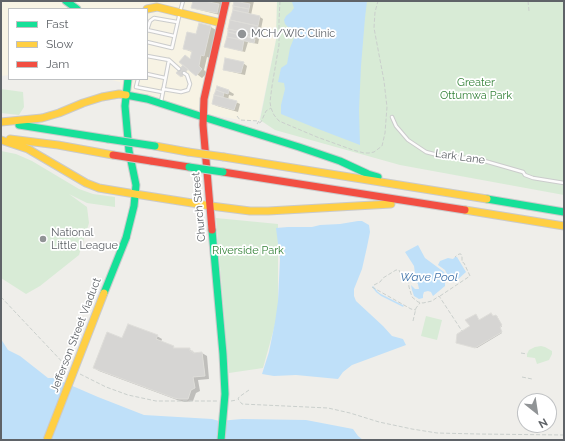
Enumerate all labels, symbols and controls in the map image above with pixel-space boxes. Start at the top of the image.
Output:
legend [8,8,148,80]
text: Fast [46,17,69,31]
place label: MCH/WIC Clinic [251,27,335,41]
marker: MCH/WIC Clinic [236,28,248,40]
text: Slow [46,37,73,51]
text: Jam [46,57,69,71]
park label: Greater Ottumwa Park [440,76,512,102]
street label: Lark Lane [434,147,486,167]
street label: Church Street [189,172,209,242]
place label: National Little League [51,226,118,252]
marker: National Little League [38,234,48,244]
park label: Riverside Park [212,244,284,258]
water label: Wave Pool [400,270,458,284]
street label: Jefferson Street Viaduct [48,276,104,394]
north arrow [517,393,557,433]
text: N [536,415,550,431]

